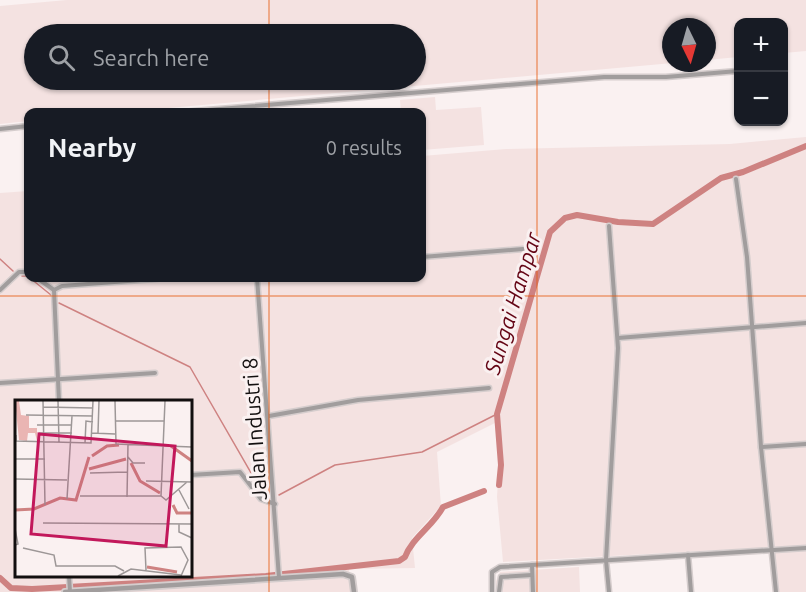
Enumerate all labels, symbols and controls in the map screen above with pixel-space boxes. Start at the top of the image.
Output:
north arrow [662,18,716,72]
map controls [734,18,788,126]
button: + [734,18,788,72]
search box [24,24,426,90]
icon: search [45,41,78,74]
text: Search here [93,45,209,70]
button: − [734,72,788,126]
text: Nearby [48,133,136,162]
text: 0 results [326,136,402,159]
water label: Sungai Hampar [478,229,546,378]
street label: Jalan Industri 8 [237,357,271,501]
inset map [15,400,192,577]

